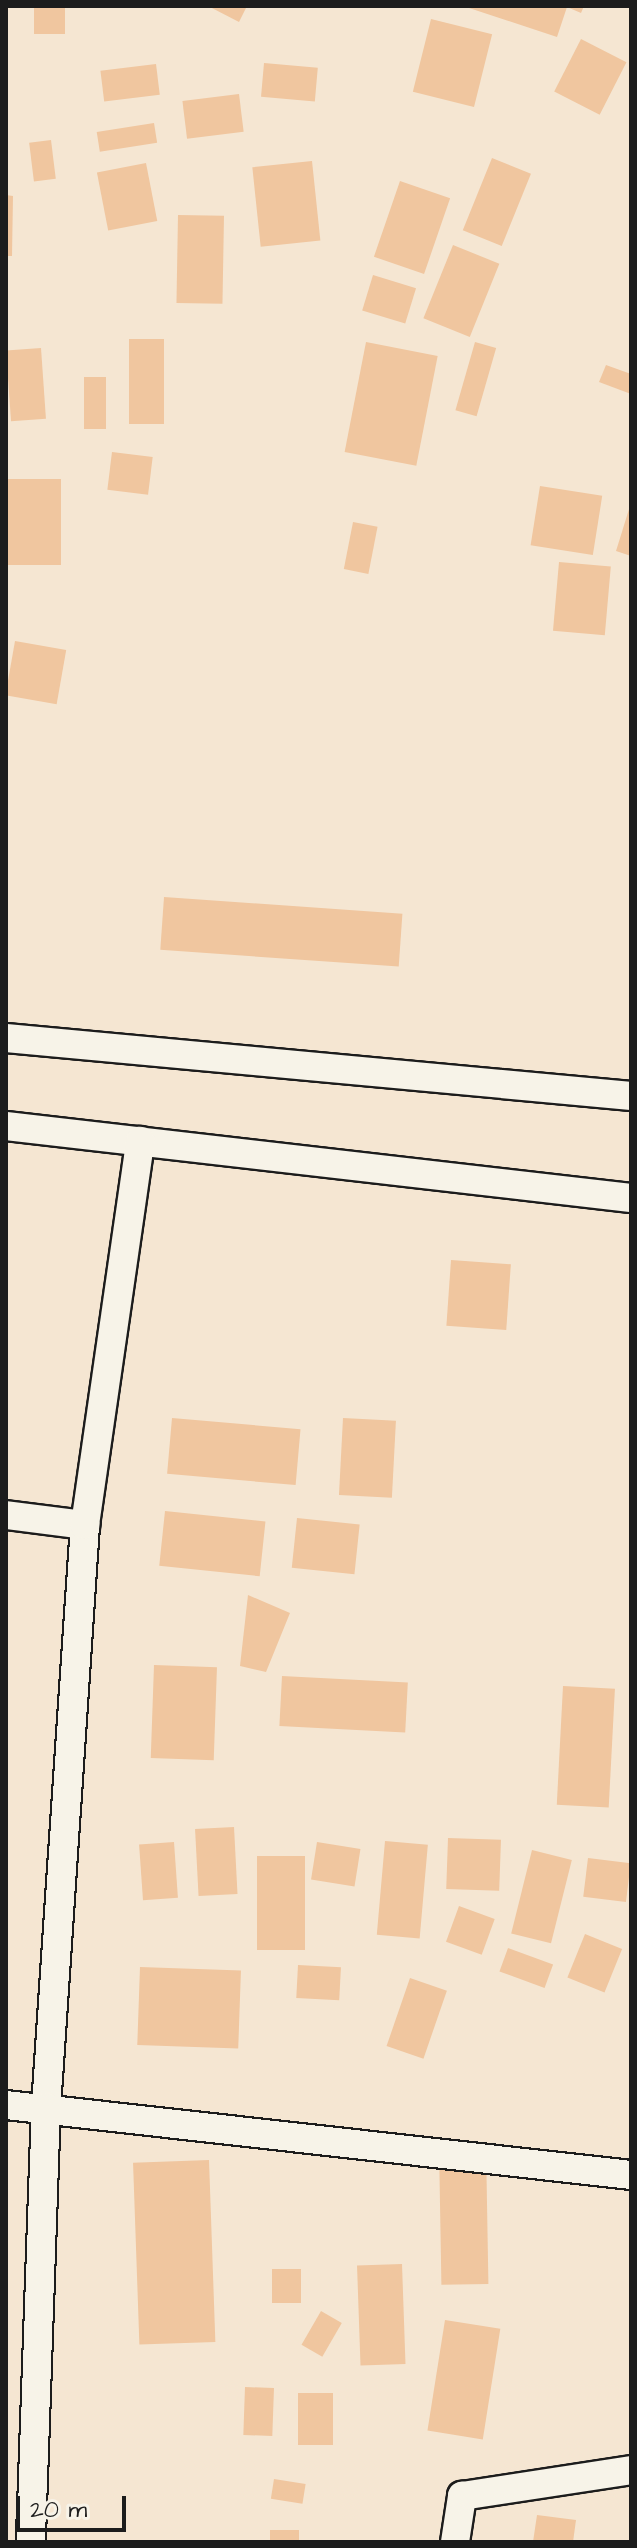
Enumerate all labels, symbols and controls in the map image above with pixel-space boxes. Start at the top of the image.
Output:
scale bar [20,2480,130,2530]
text: 20 m [30,2493,87,2527]

